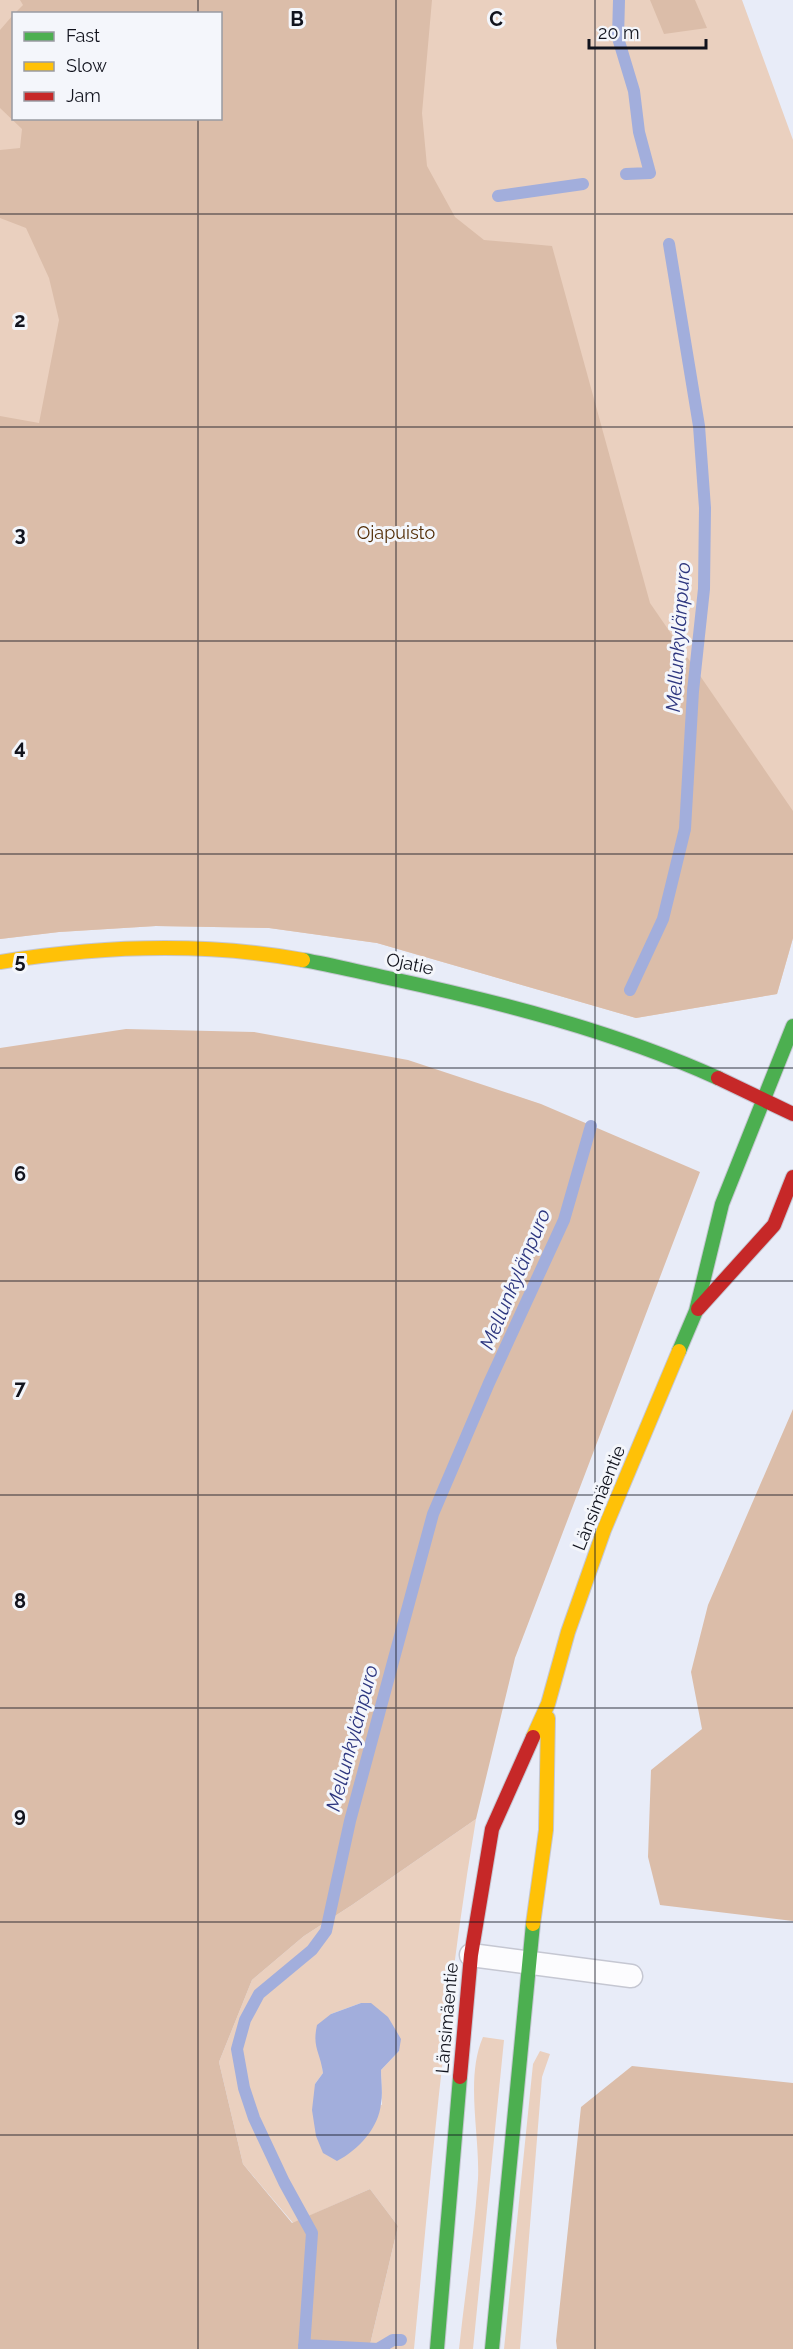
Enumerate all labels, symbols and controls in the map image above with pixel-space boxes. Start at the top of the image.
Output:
text: B [290,7,304,31]
text: C [489,7,503,31]
legend [12,12,222,120]
scale bar [589,12,706,50]
text: 20 m [598,22,640,43]
text: Fast [66,25,100,46]
text: Slow [66,55,107,76]
text: Jam [66,85,101,106]
text: 2 [14,308,26,332]
text: 3 [14,522,26,546]
park label: Ojapuisto [357,522,435,543]
water label: Mellunkylänpuro [661,561,695,713]
text: 4 [14,735,26,759]
street label: Ojatie [385,948,436,979]
text: 5 [14,949,26,973]
text: 6 [14,1162,26,1186]
water label: Mellunkylänpuro [475,1205,555,1353]
text: 7 [14,1376,26,1400]
street label: Länsimäentie [568,1442,629,1553]
text: 8 [14,1589,26,1613]
water label: Mellunkylänpuro [321,1662,383,1814]
text: 9 [14,1803,26,1827]
street label: Länsimäentie [431,1961,462,2074]

